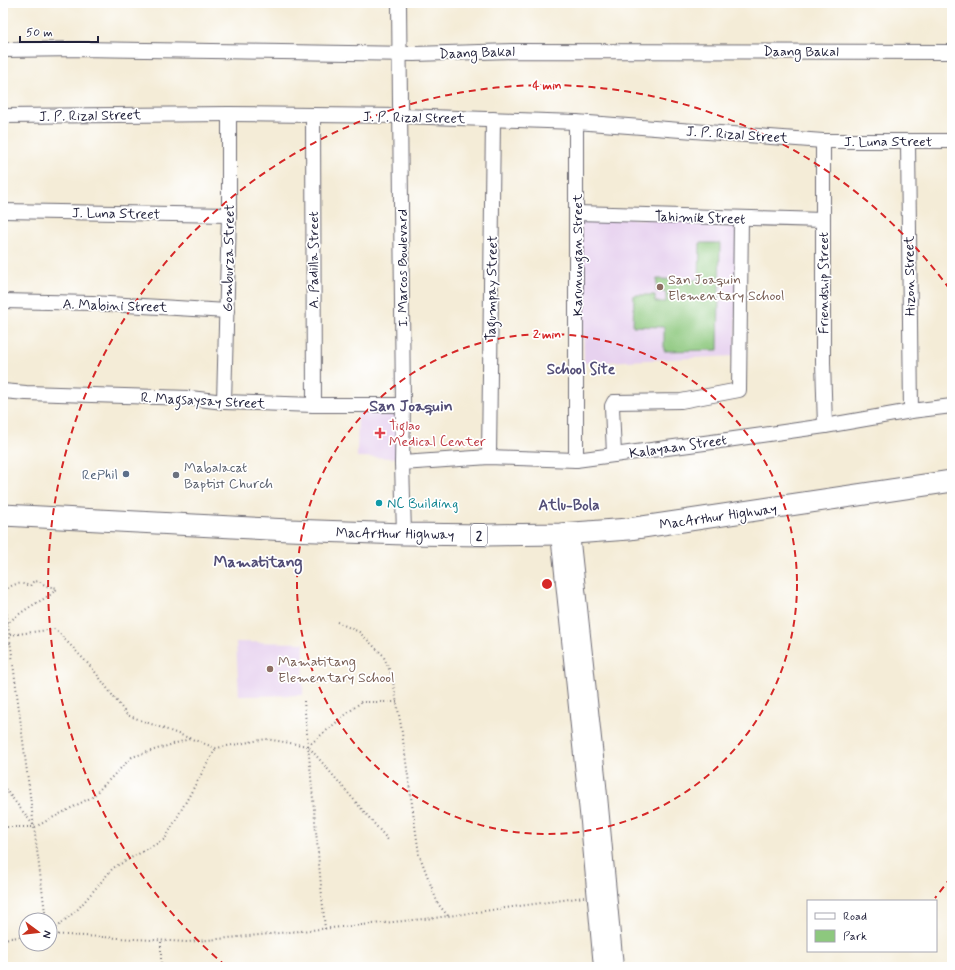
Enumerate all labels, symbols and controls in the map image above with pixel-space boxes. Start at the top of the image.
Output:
scale bar [20,18,98,44]
text: 50 m [26,25,53,41]
street label: Daang Bakal [439,43,515,64]
street label: Daang Bakal [763,43,839,62]
text: 4 min [532,78,562,94]
street label: J. P. Rizal Street [39,106,142,126]
street label: J. P. Rizal Street [363,108,466,128]
street label: J. P. Rizal Street [685,122,789,148]
street label: J. Luna Street [844,133,933,151]
street label: Karunungan Street [569,193,589,316]
street label: J. Luna Street [72,204,161,224]
street label: Gomburza Street [219,204,239,312]
street label: Tahimik Street [654,207,746,229]
street label: I. Marcos Boulevard [394,209,412,327]
street label: A. Padilla Street [305,211,323,309]
street label: Friendship Street [815,232,833,334]
street label: Tagumpay Street [482,235,504,341]
street label: Hizon Street [900,235,920,316]
place label: San Joaquin Elementary School [668,271,784,305]
marker: San Joaquin Elementary School [655,282,665,292]
street label: A. Mabini Street [62,295,168,317]
text: 2 min [533,327,561,343]
district label: School Site [547,360,616,380]
street label: R. Magsaysay Street [140,389,267,415]
district label: San Joaquin [369,396,453,417]
place label: Tiglao Medical Center [389,417,486,451]
marker: Tiglao Medical Center [374,427,386,439]
street label: Kalayaan Street [628,431,728,463]
place label: Mabalacat Baptist Church [184,459,273,493]
place label: RePhil [82,466,118,484]
marker: RePhil [121,469,131,479]
marker: Mabalacat Baptist Church [171,470,181,480]
place label: NC Building [387,495,458,513]
district label: Atlu-Bola [538,496,600,516]
marker: NC Building [374,498,384,508]
street label: MacArthur Highway [658,500,778,535]
street label: MacArthur Highway [336,524,454,545]
road number: 2 [471,524,487,546]
district label: Mamatitang [213,552,303,575]
centre of rings [540,577,554,591]
place label: Mamatitang Elementary School [278,653,394,687]
marker: Mamatitang Elementary School [265,664,275,674]
legend [807,900,937,952]
text: Road [843,909,867,925]
north arrow [18,912,58,952]
text: N [39,929,54,940]
text: Park [843,929,867,945]

